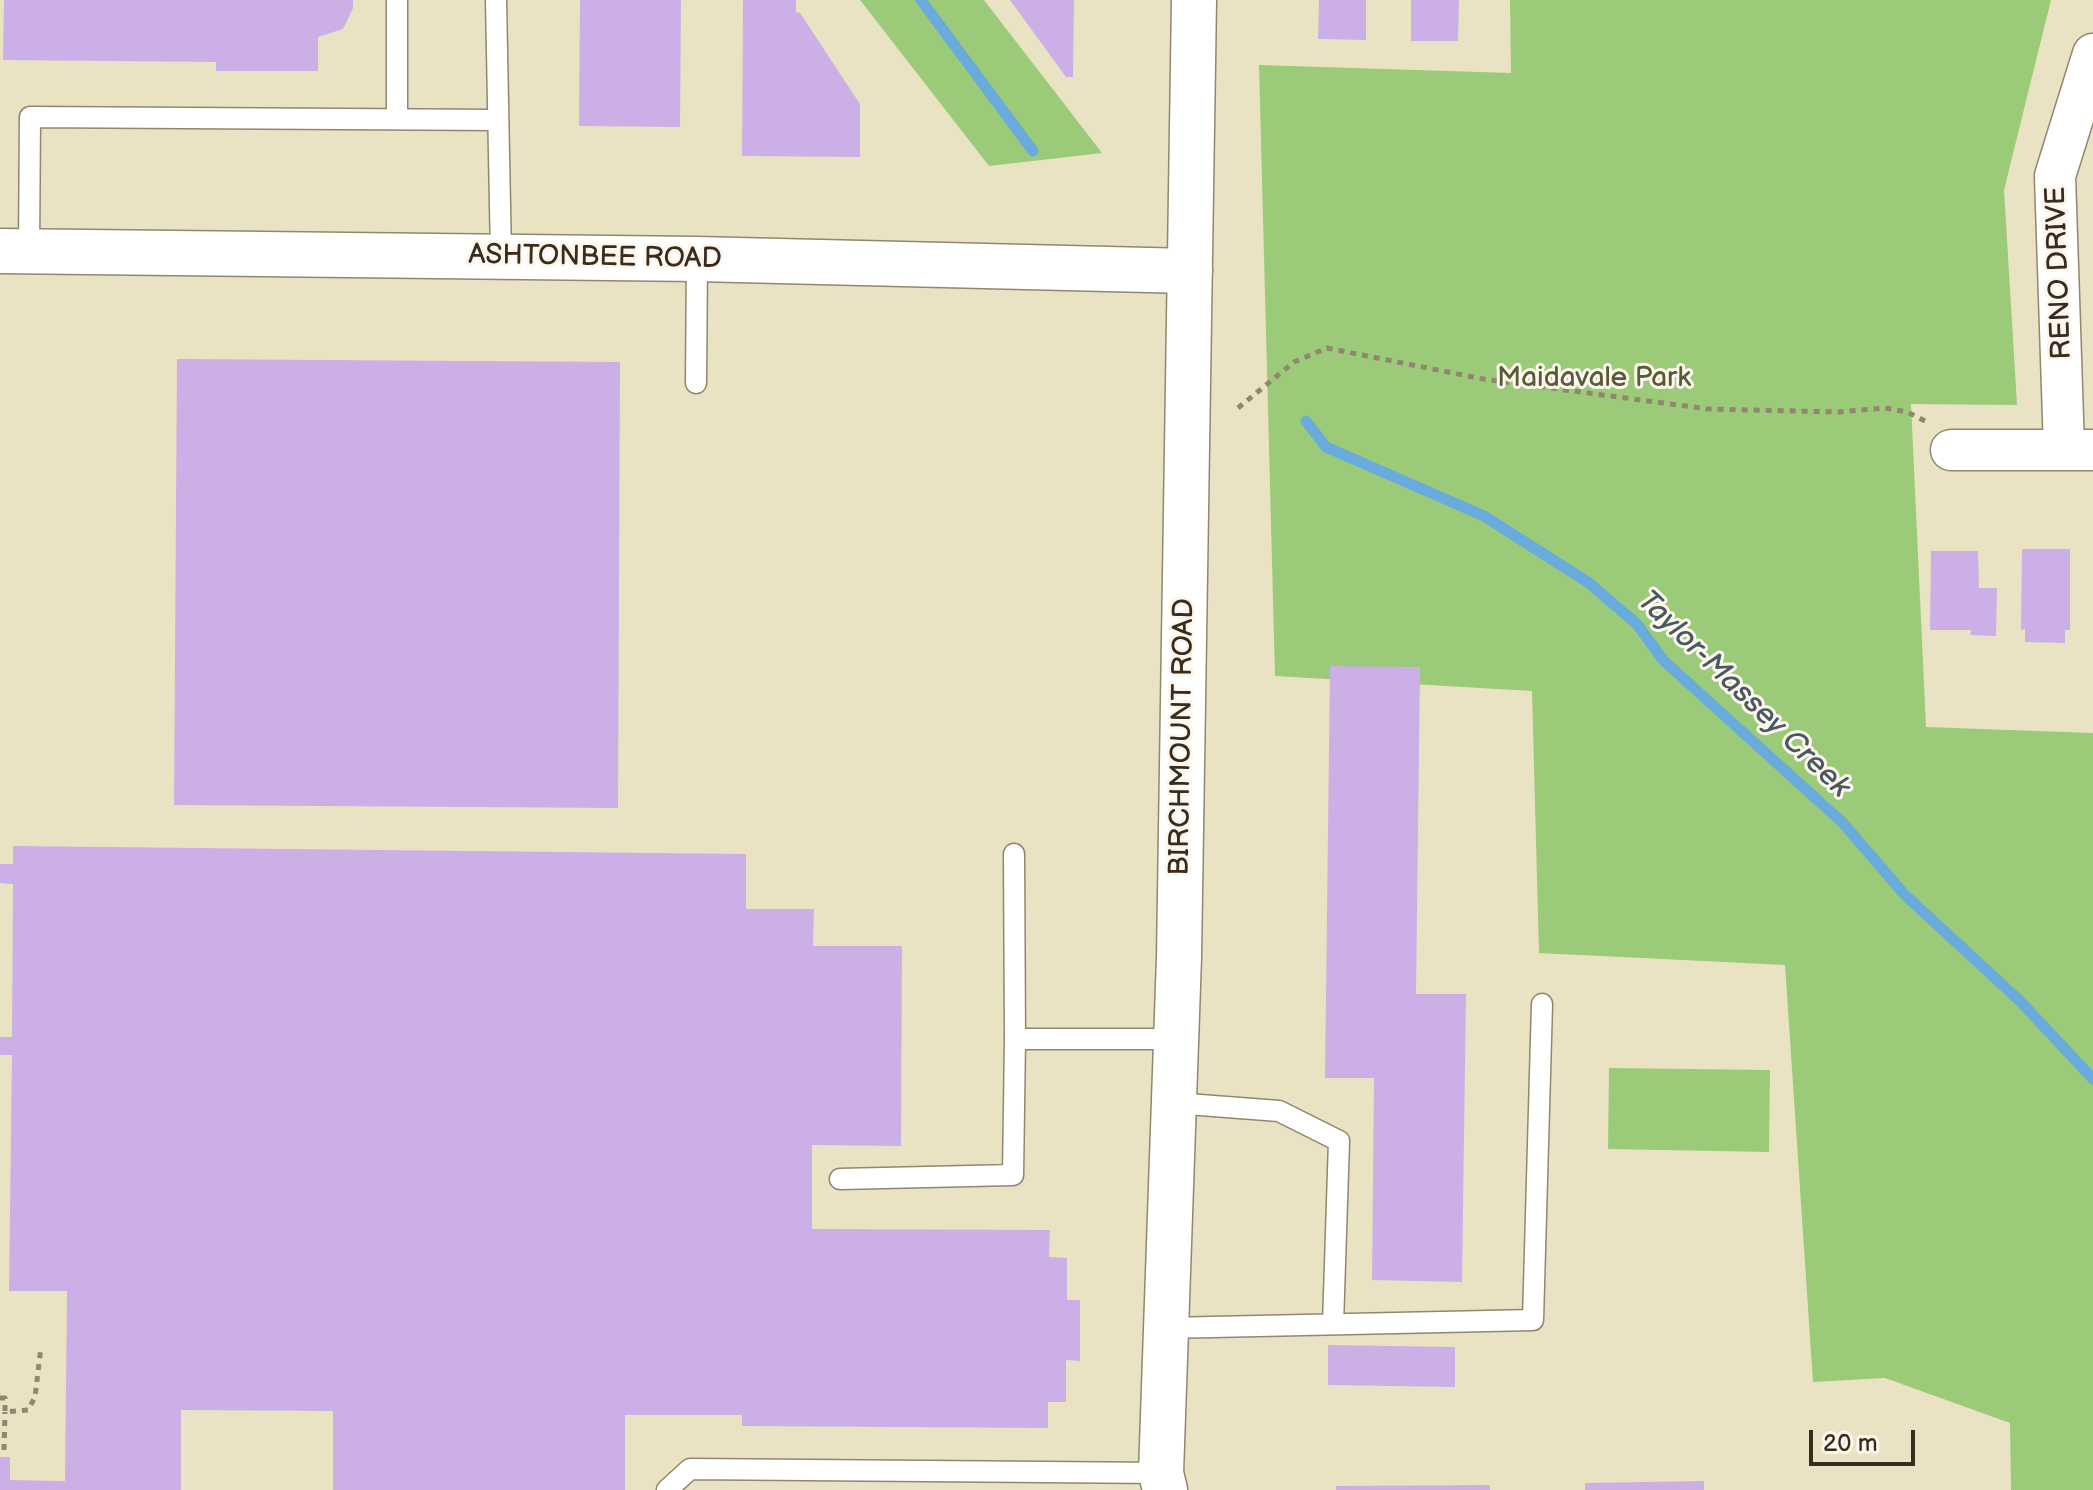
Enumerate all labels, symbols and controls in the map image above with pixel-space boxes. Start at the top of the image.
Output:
street label: RENO DRIVE [2040,186,2080,360]
street label: ASHTONBEE ROAD [468,239,722,277]
park label: Maidavale Park [1497,362,1691,396]
water label: Taylor-Massey Creek [1629,584,1857,806]
street label: BIRCHMOUNT ROAD [1164,598,1202,876]
scale bar [1813,1414,1919,1464]
text: 20 m [1823,1429,1878,1458]

